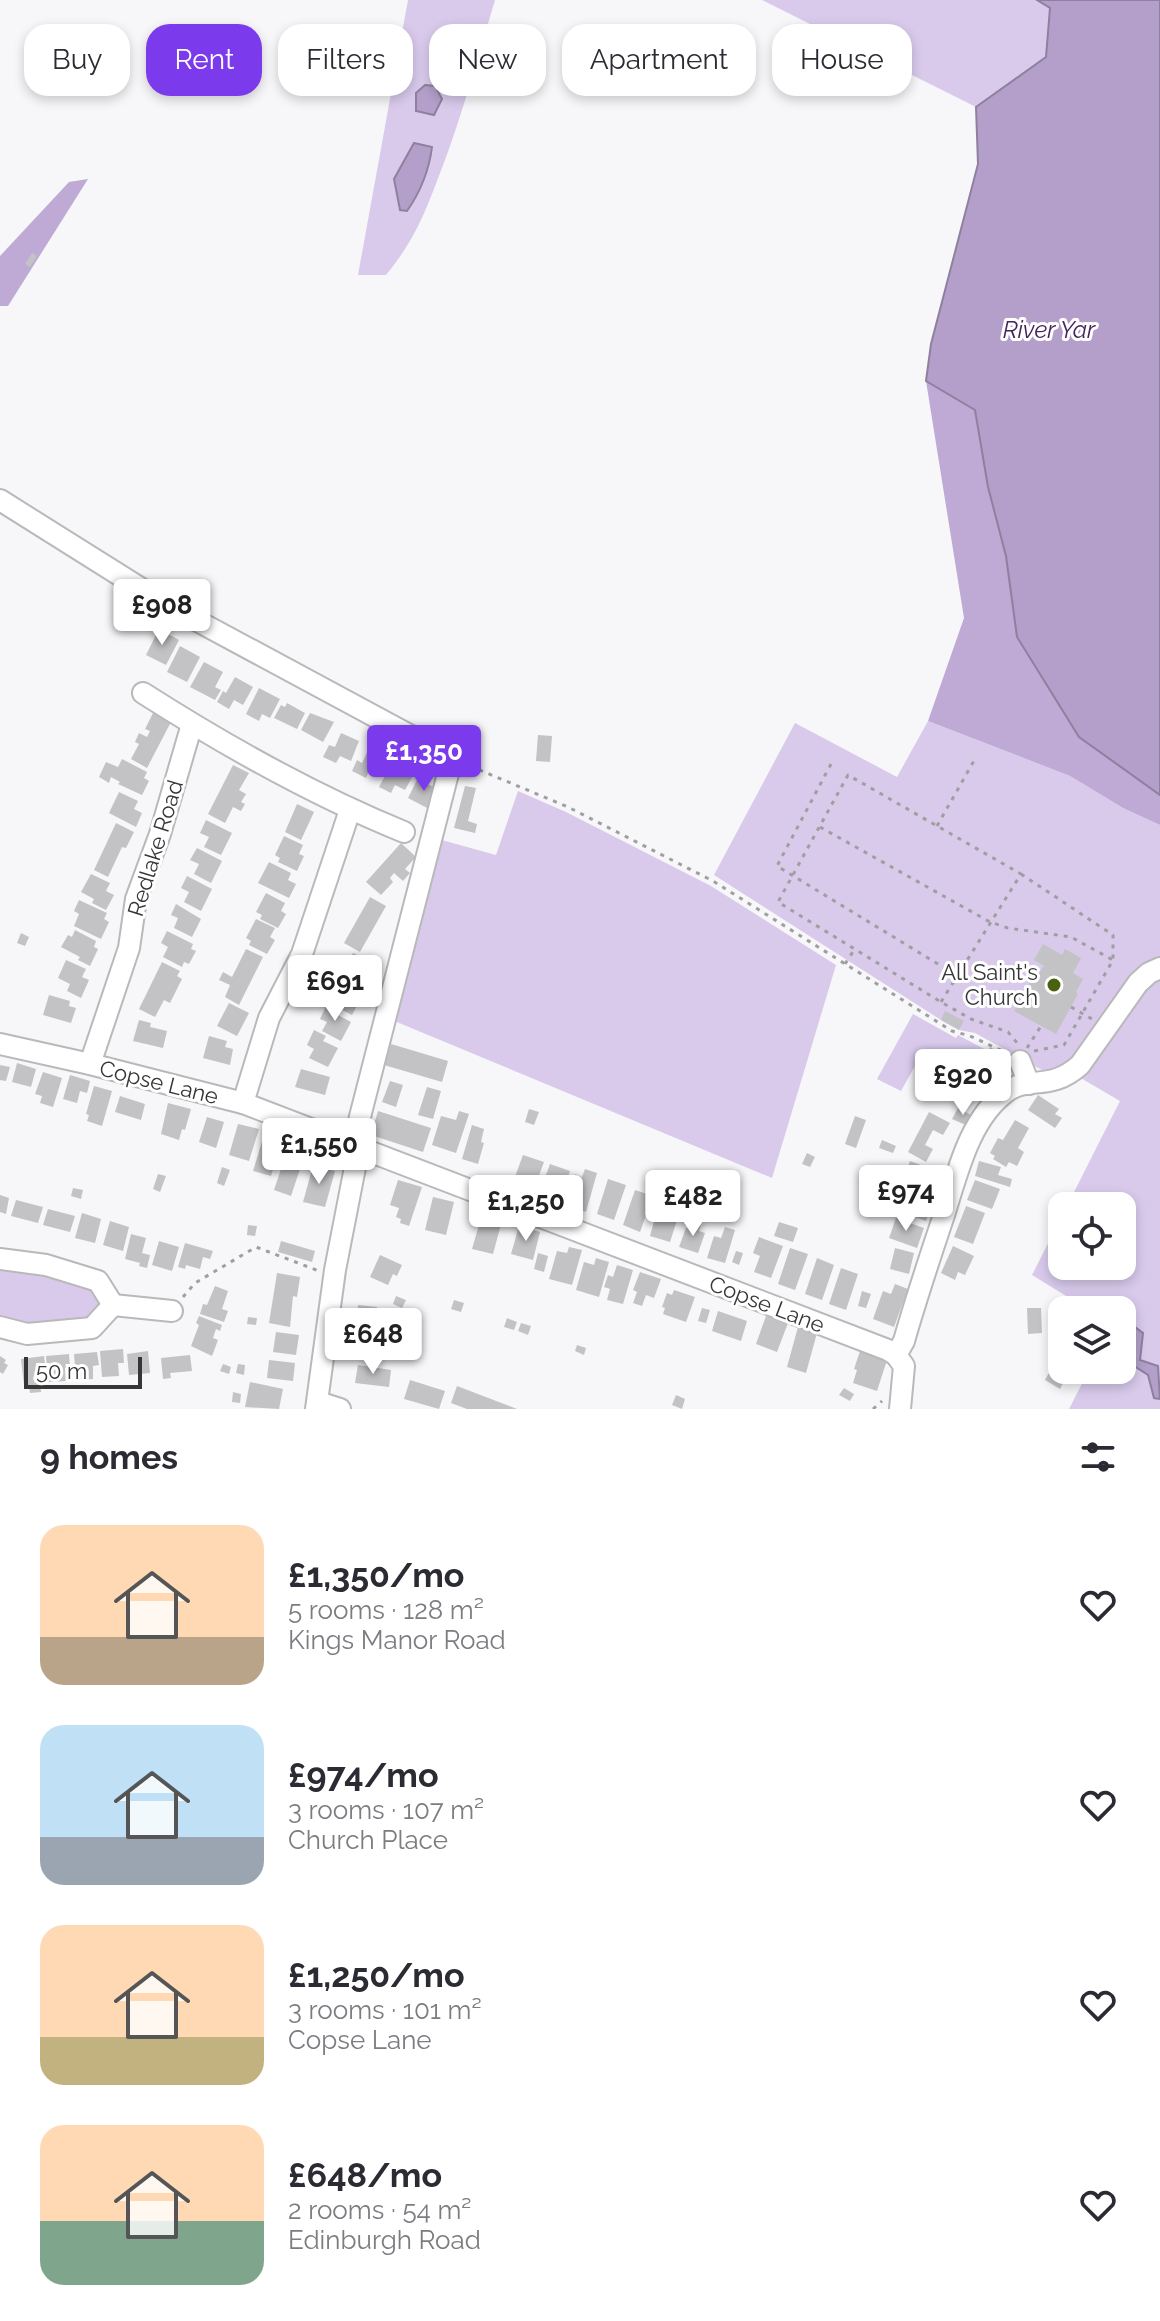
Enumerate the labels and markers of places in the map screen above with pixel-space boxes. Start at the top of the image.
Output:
pin: £908 [115,579,209,647]
pin: £1,350 [359,725,489,793]
pin: £691 [288,955,382,1023]
place label: All Saint's Church [941,959,1038,1010]
marker: All Saint's Church [1045,976,1063,994]
pin: £920 [916,1049,1010,1117]
pin: £1,550 [254,1118,384,1186]
pin: £974 [859,1165,953,1233]
pin: £482 [646,1170,740,1238]
pin: £1,250 [461,1175,591,1243]
pin: £648 [326,1308,420,1376]

